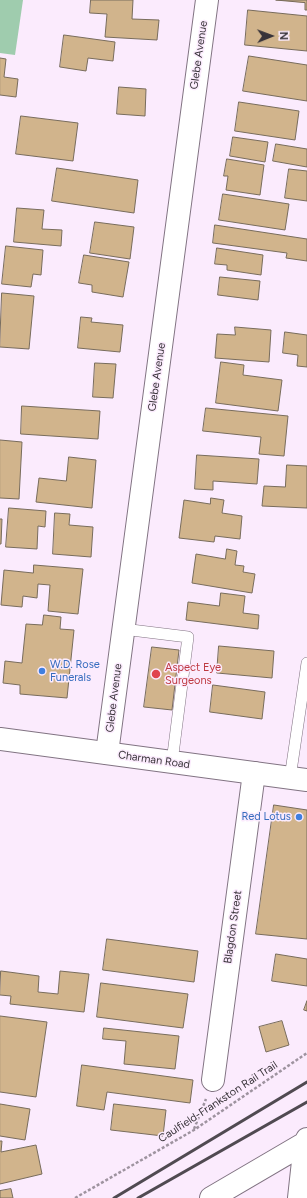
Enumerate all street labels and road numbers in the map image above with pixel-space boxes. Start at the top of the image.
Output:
street label: Glebe Avenue [188,20,210,90]
street label: Glebe Avenue [146,342,168,412]
street label: Glebe Avenue [103,663,125,733]
street label: Charman Road [117,748,191,772]
street label: Blagdon Street [221,890,245,964]
street label: Caulfield-Frankston Rail Trail [156,1059,280,1145]

